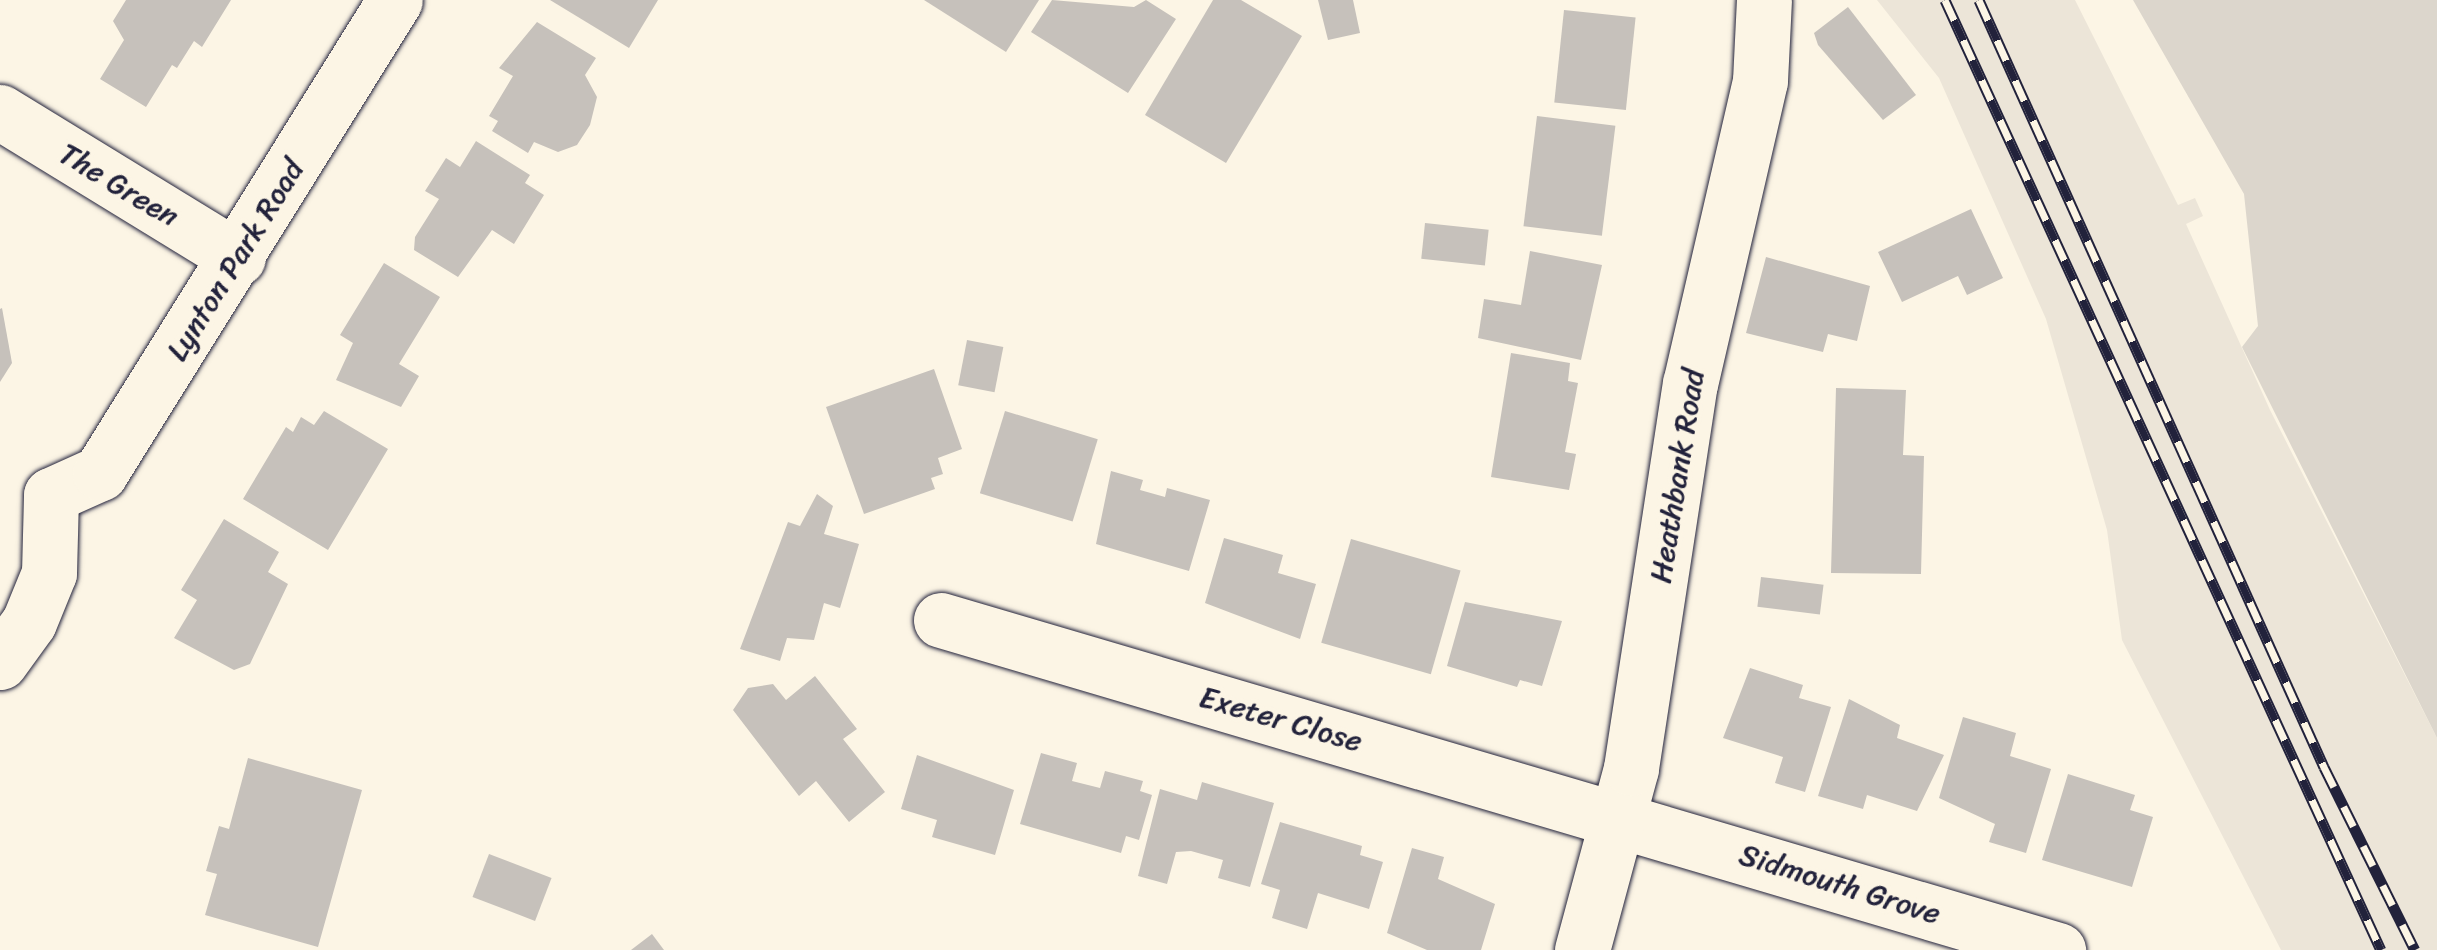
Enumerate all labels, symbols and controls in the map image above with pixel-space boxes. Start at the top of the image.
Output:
street label: The Green [52,135,186,235]
street label: Lynton Park Road [159,153,311,367]
street label: Heathbank Road [1642,367,1712,585]
street label: Exeter Close [1195,679,1367,759]
street label: Sidmouth Grove [1735,836,1945,932]

